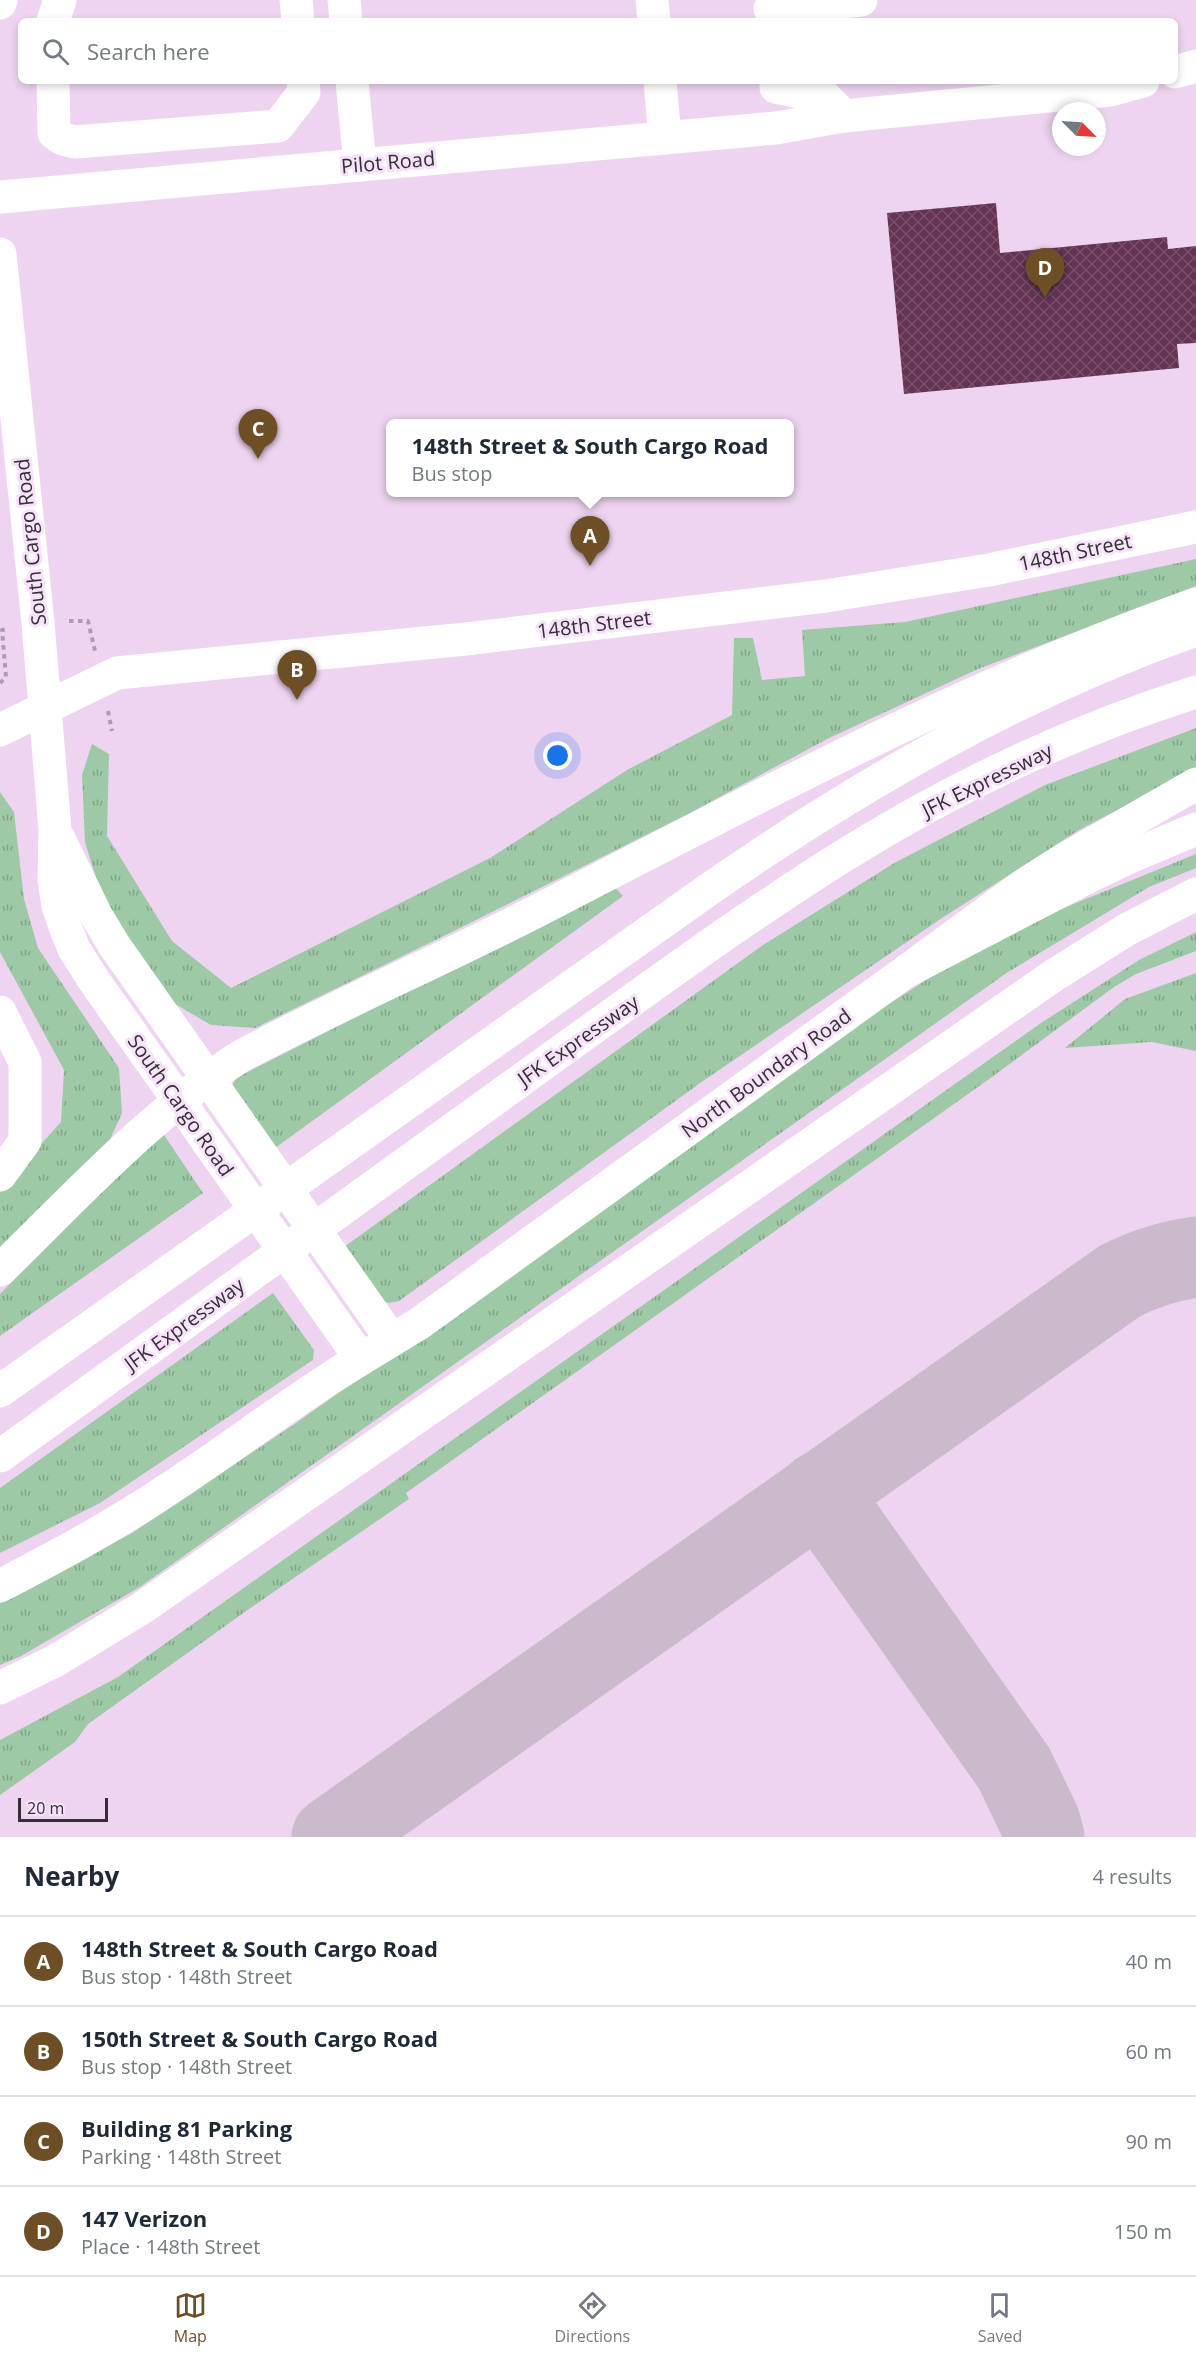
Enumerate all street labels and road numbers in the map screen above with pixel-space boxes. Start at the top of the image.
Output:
street label: Pilot Road [340,144,436,180]
street label: South Cargo Road [8,457,52,627]
street label: 148th Street [1016,527,1134,577]
street label: 148th Street [535,604,653,644]
street label: JFK Expressway [915,736,1058,824]
street label: JFK Expressway [510,988,645,1093]
street label: North Boundary Road [676,1002,856,1144]
street label: South Cargo Road [122,1029,240,1181]
street label: JFK Expressway [117,1271,250,1378]

